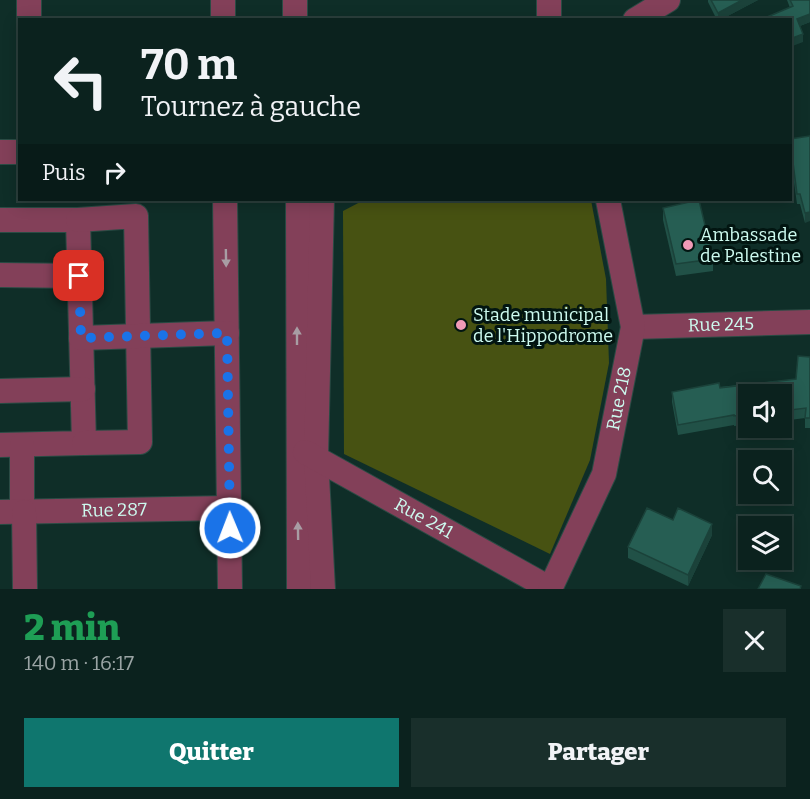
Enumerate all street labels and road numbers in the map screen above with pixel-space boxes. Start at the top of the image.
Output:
street label: Rue 245 [688,313,754,336]
street label: Rue 218 [602,365,636,432]
street label: Rue 241 [391,493,458,544]
street label: Rue 287 [81,498,147,522]

